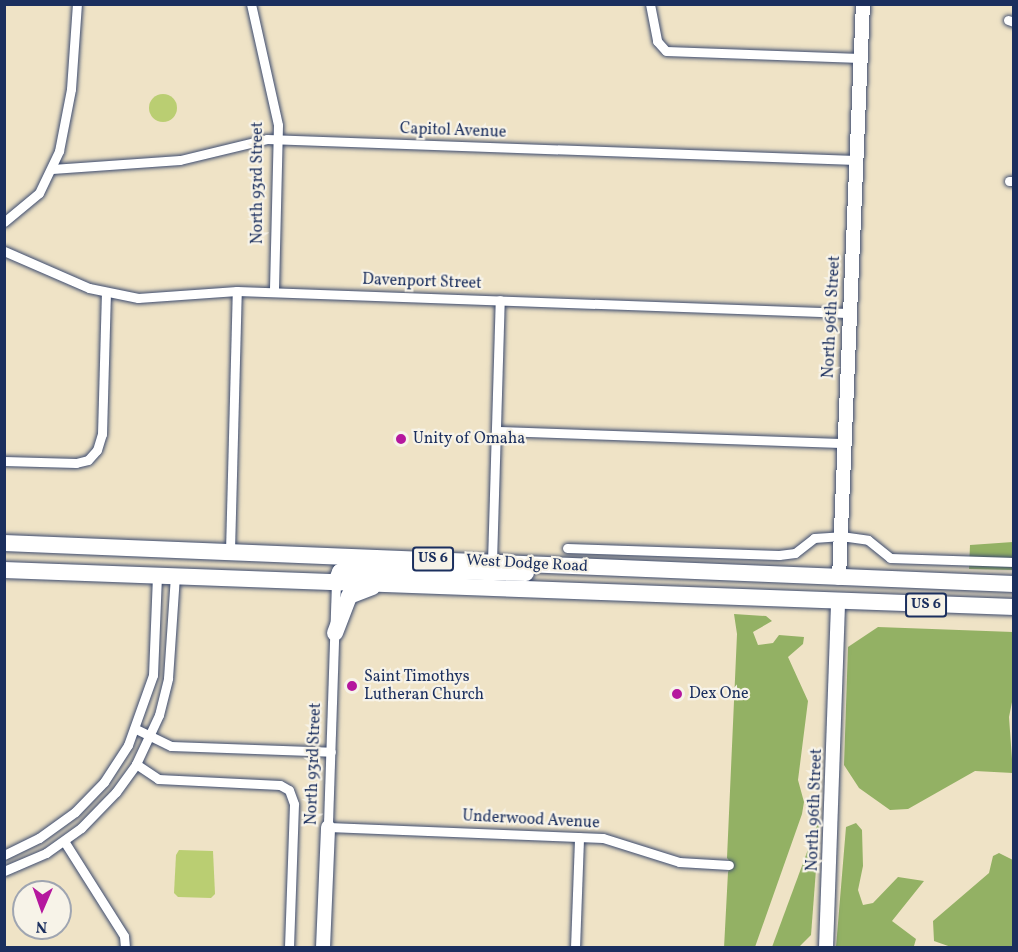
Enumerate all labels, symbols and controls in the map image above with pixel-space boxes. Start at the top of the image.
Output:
street label: Capitol Avenue [399,120,507,142]
street label: North 93rd Street [248,122,268,244]
street label: North 96th Street [819,255,845,379]
street label: Davenport Street [362,270,482,294]
place label: Unity of Omaha [413,429,524,449]
marker: Unity of Omaha [394,432,408,446]
road number: US 6 [412,547,454,571]
street label: West Dodge Road [465,551,589,577]
road number: US 6 [905,593,947,617]
place label: Saint Timothys Lutheran Church [364,667,484,705]
marker: Saint Timothys Lutheran Church [345,679,359,693]
place label: Dex One [689,684,749,704]
marker: Dex One [670,687,684,701]
street label: North 93rd Street [302,702,326,826]
street label: North 96th Street [803,748,827,872]
street label: Underwood Avenue [462,807,600,833]
north arrow [12,880,72,940]
text: N [35,915,48,937]

